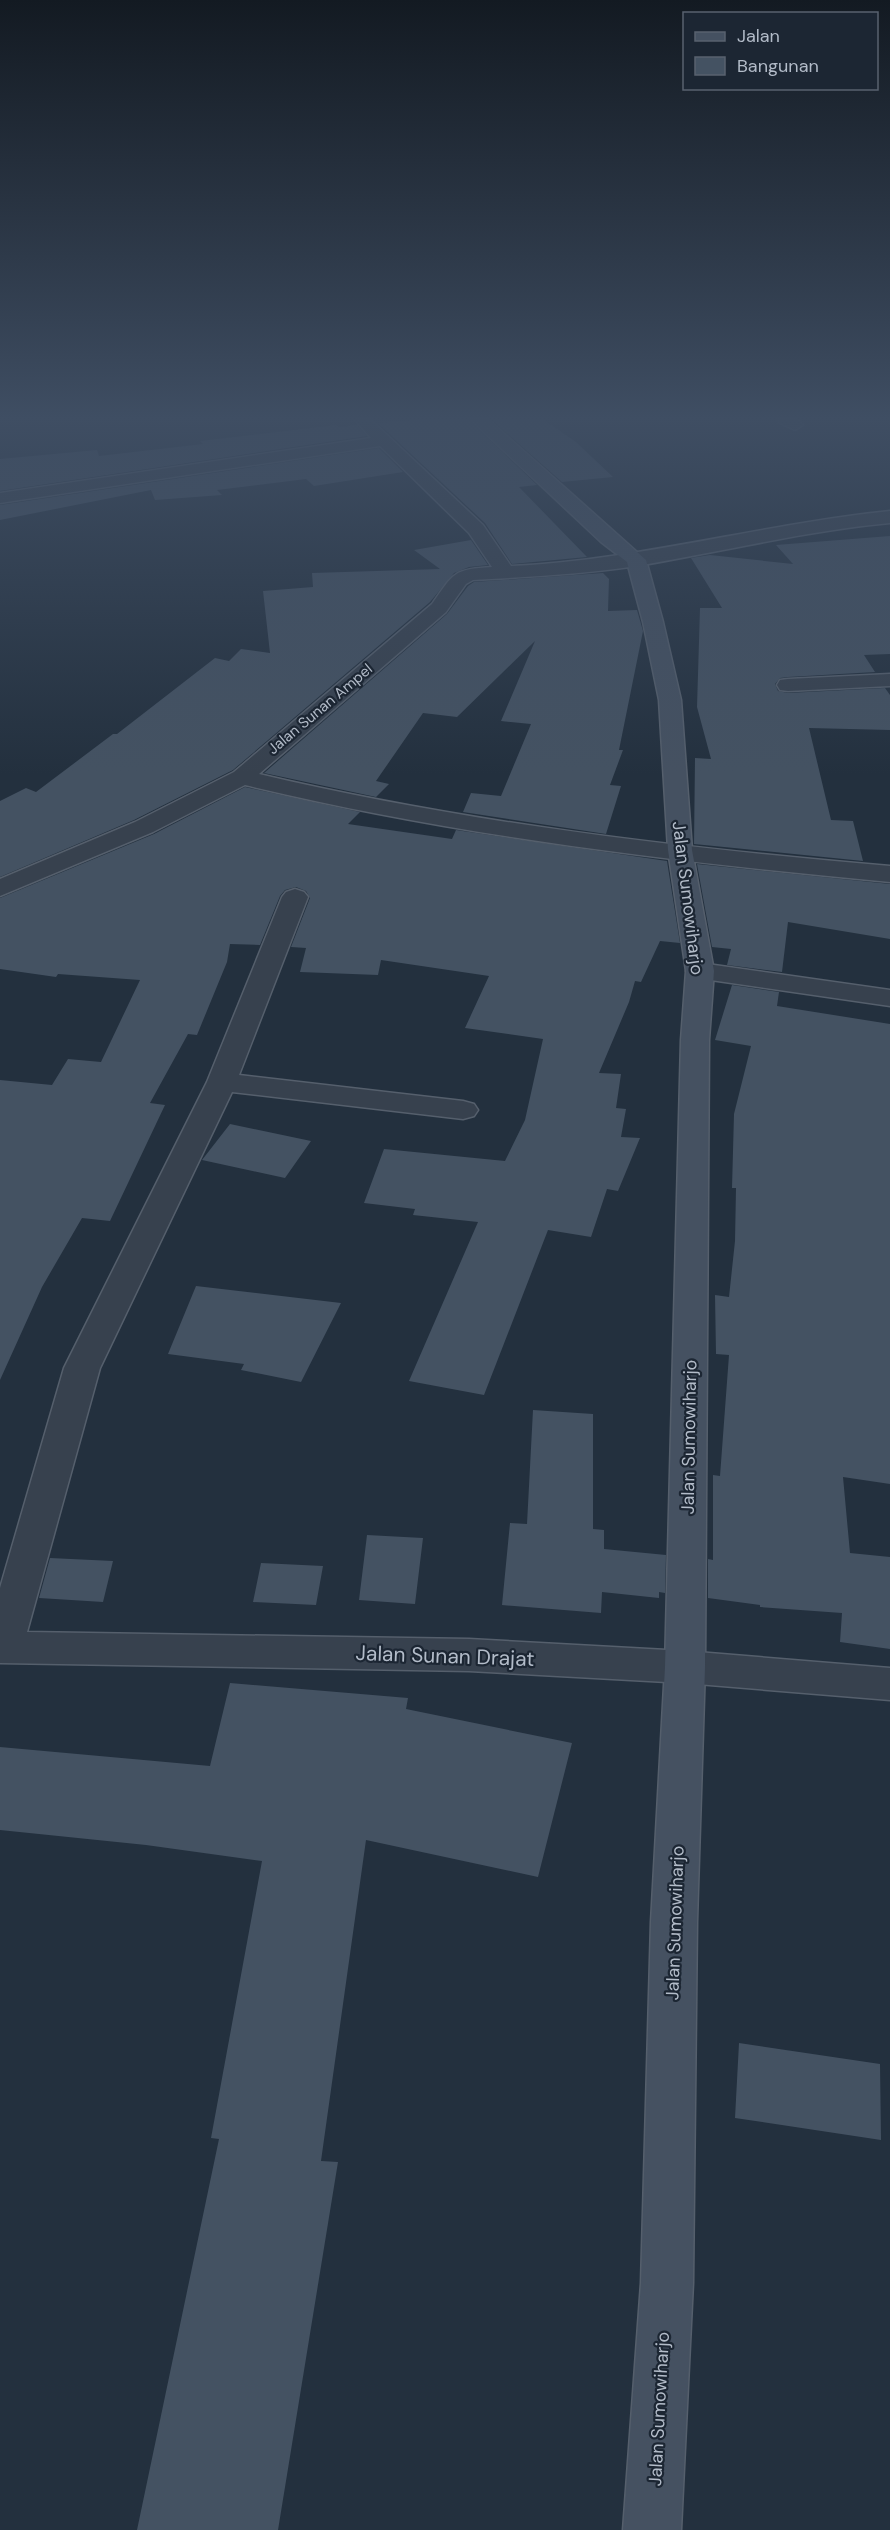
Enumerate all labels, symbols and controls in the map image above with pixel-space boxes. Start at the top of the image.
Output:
legend [683,12,878,90]
text: Jalan [737,24,780,48]
text: Bangunan [737,54,819,78]
street label: Jalan Sunan Ampel [263,659,377,759]
street label: Jalan Sumowiharjo [667,820,709,976]
street label: Jalan Sumowiharjo [676,1359,702,1515]
street label: Jalan Sunan Drajat [355,1639,535,1673]
street label: Jalan Sumowiharjo [660,1845,690,2001]
street label: Jalan Sumowiharjo [643,2331,675,2487]

